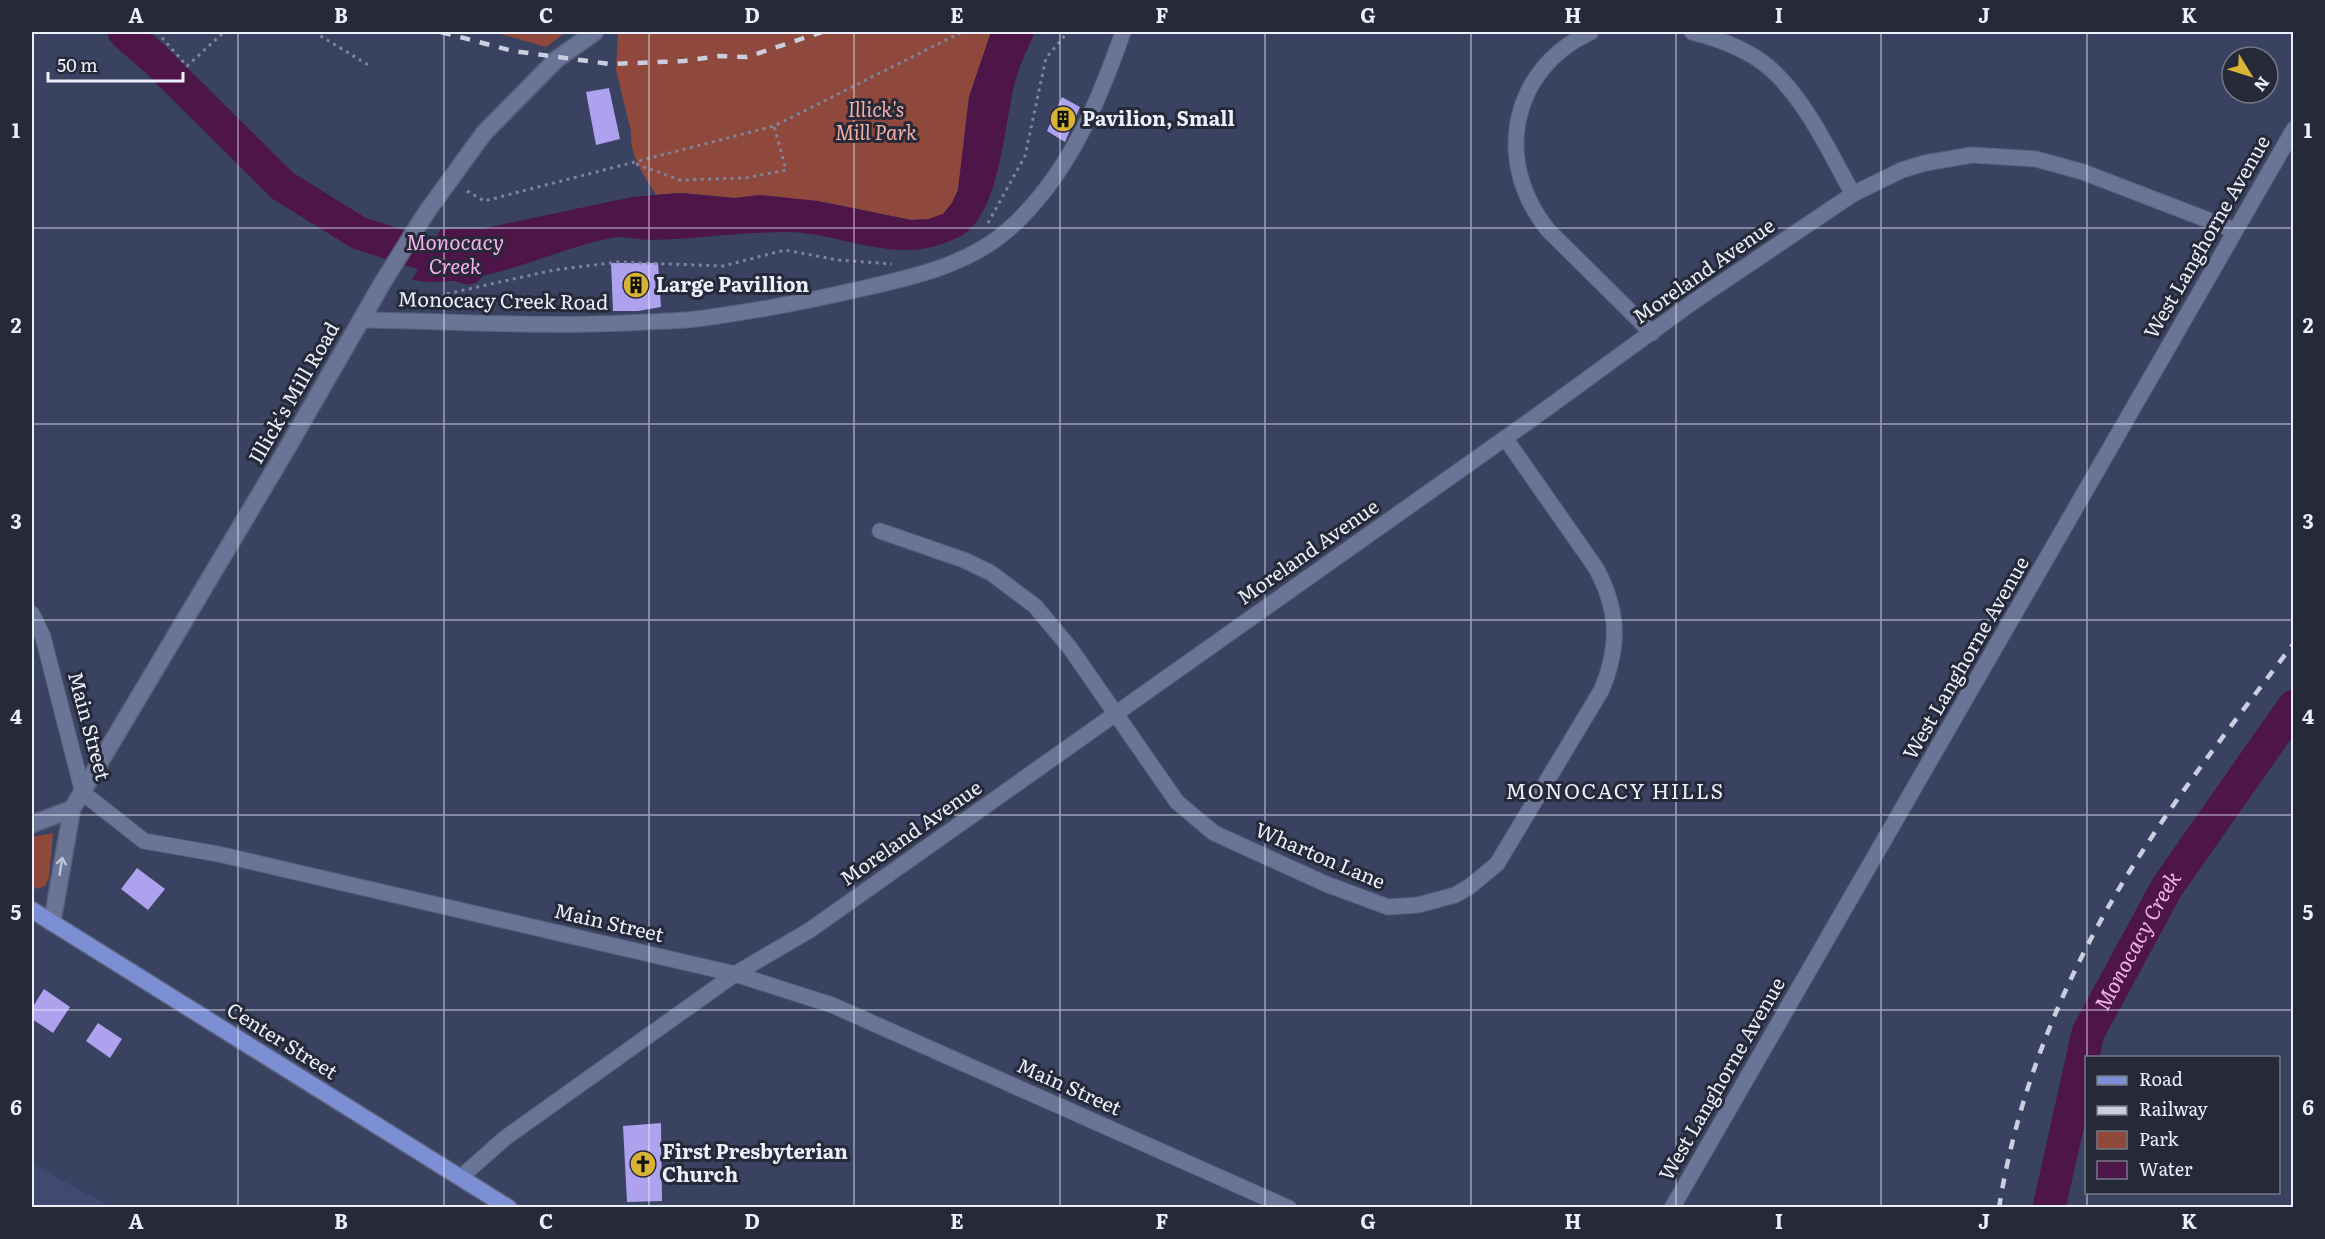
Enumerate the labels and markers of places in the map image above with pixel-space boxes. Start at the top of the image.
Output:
place label: Pavilion, Small [1082,102,1235,132]
building icon: Pavilion, Small [1048,104,1078,134]
place label: Large Pavillion [656,268,809,298]
building icon: Large Pavillion [621,270,651,300]
place label: First Presbyterian Church [662,1135,848,1188]
church icon: First Presbyterian Church [628,1149,658,1179]

